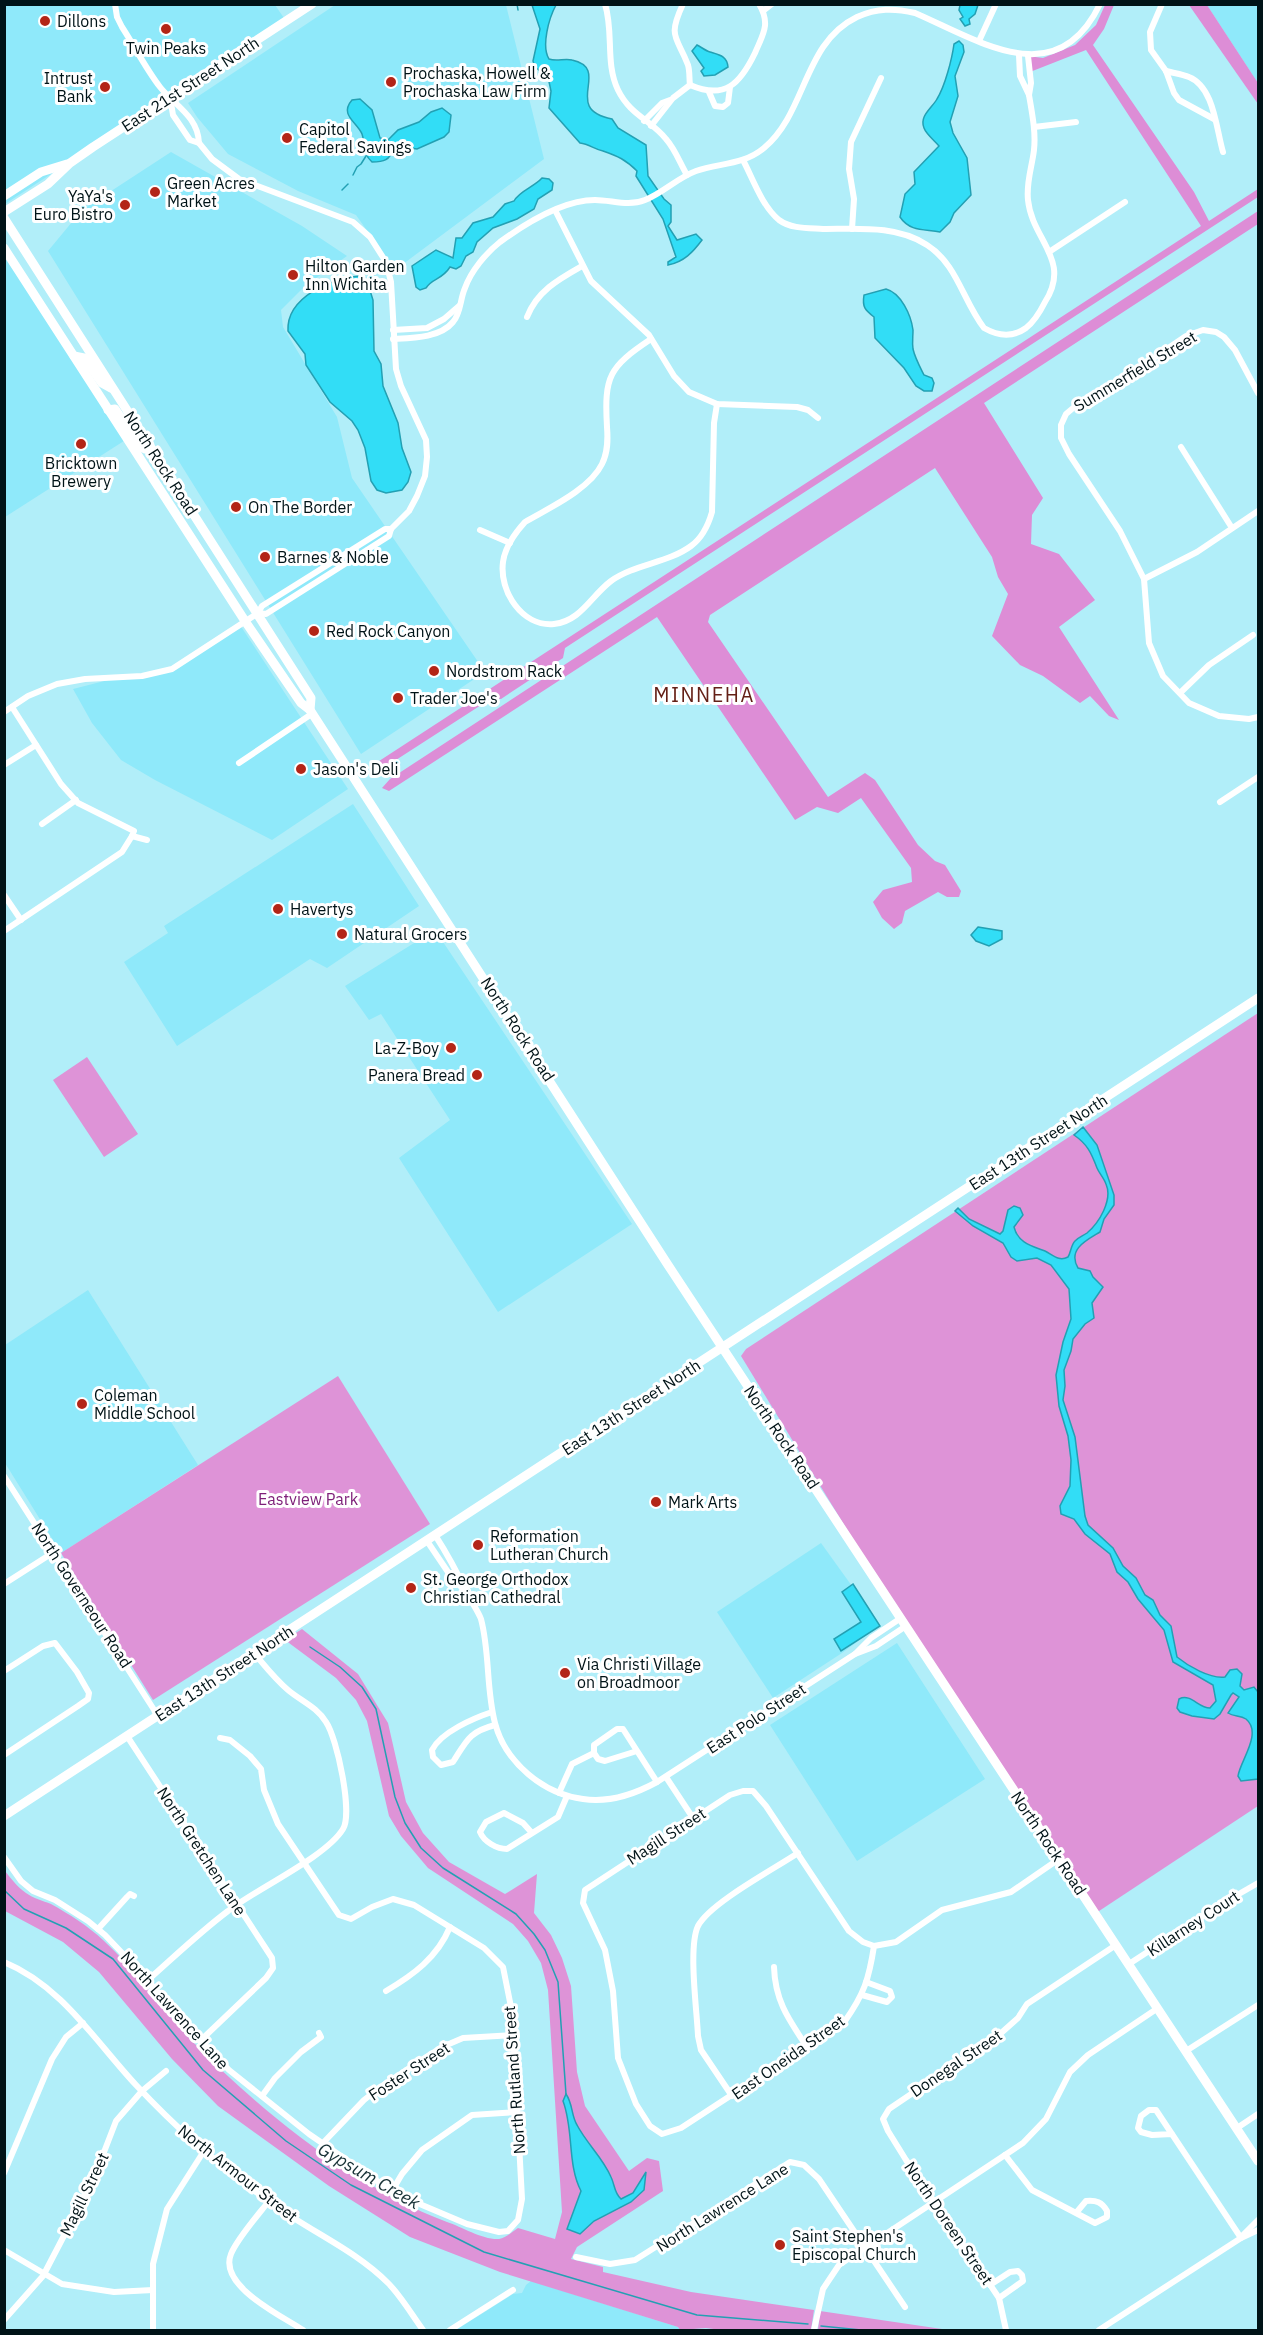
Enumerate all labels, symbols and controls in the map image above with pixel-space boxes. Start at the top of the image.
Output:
place label: Dillons [57,11,106,31]
marker: Dillons [38,14,52,28]
marker: Twin Peaks [159,22,173,36]
street label: East 21st Street North [118,32,262,136]
place label: Twin Peaks [126,38,206,58]
place label: Prochaska, Howell & Prochaska Law Firm [403,63,551,101]
place label: Intrust Bank [44,68,94,106]
marker: Prochaska, Howell & Prochaska Law Firm [384,75,398,89]
marker: Intrust Bank [98,80,112,94]
place label: Capitol Federal Savings [299,119,412,157]
marker: Capitol Federal Savings [280,131,294,145]
place label: Green Acres Market [167,173,255,211]
marker: Green Acres Market [148,185,162,199]
place label: YaYa's Euro Bistro [34,186,113,224]
marker: YaYa's Euro Bistro [118,198,132,212]
place label: Hilton Garden Inn Wichita [305,256,405,294]
marker: Hilton Garden Inn Wichita [286,268,300,282]
street label: Summerfield Street [1070,326,1200,416]
street label: North Rock Road [120,407,202,519]
marker: Bricktown Brewery [74,437,88,451]
place label: Bricktown Brewery [45,453,117,491]
place label: On The Border [248,497,352,517]
marker: On The Border [229,500,243,514]
place label: Barnes & Noble [277,547,389,567]
marker: Barnes & Noble [258,550,272,564]
place label: Red Rock Canyon [326,621,450,641]
marker: Red Rock Canyon [307,624,321,638]
place label: Nordstrom Rack [446,661,563,681]
marker: Nordstrom Rack [427,664,441,678]
district label: MINNEHA [653,681,755,708]
place label: Trader Joe's [410,688,498,708]
marker: Trader Joe's [391,691,405,705]
place label: Jason's Deli [313,759,399,779]
marker: Jason's Deli [294,762,308,776]
place label: Havertys [290,899,354,919]
marker: Havertys [271,902,285,916]
place label: Natural Grocers [354,924,467,944]
marker: Natural Grocers [335,927,349,941]
street label: North Rock Road [477,973,559,1085]
place label: La-Z-Boy [374,1038,439,1058]
marker: La-Z-Boy [444,1041,458,1055]
place label: Panera Bread [368,1065,465,1085]
marker: Panera Bread [470,1068,484,1082]
street label: East 13th Street North [965,1090,1111,1194]
street label: East 13th Street North [558,1355,704,1459]
street label: North Rock Road [740,1381,824,1493]
place label: Coleman Middle School [94,1385,195,1423]
marker: Coleman Middle School [75,1397,89,1411]
park label: Eastview Park [258,1489,359,1509]
place label: Mark Arts [668,1492,737,1512]
marker: Mark Arts [649,1495,663,1509]
street label: North Governeour Road [27,1519,137,1671]
place label: Reformation Lutheran Church [490,1526,609,1564]
marker: Reformation Lutheran Church [471,1538,485,1552]
place label: St. George Orthodox Christian Cathedral [423,1569,568,1607]
marker: St. George Orthodox Christian Cathedral [404,1581,418,1595]
street label: East 13th Street North [151,1621,297,1725]
place label: Via Christi Village on Broadmoor [577,1654,701,1692]
marker: Via Christi Village on Broadmoor [558,1666,572,1680]
street label: East Polo Street [703,1678,809,1758]
street label: North Gretchen Lane [153,1783,251,1919]
street label: North Rock Road [1007,1787,1091,1899]
street label: Magill Street [623,1803,709,1869]
street label: Killarney Court [1143,1886,1243,1960]
street label: North Lawrence Lane [117,1947,233,2073]
street label: North Rutland Street [499,2005,529,2155]
street label: East Oneida Street [728,2010,848,2104]
street label: Donegal Street [906,2025,1006,2101]
street label: Foster Street [365,2037,453,2105]
street label: North Armour Street [174,2120,302,2226]
water label: Gypsum Creek [314,2137,425,2214]
street label: Magill Street [55,2149,113,2239]
street label: North Lawrence Lane [652,2158,792,2256]
street label: North Doreen Street [900,2158,998,2288]
place label: Saint Stephen's Episcopal Church [792,2226,916,2264]
marker: Saint Stephen's Episcopal Church [773,2238,787,2252]

